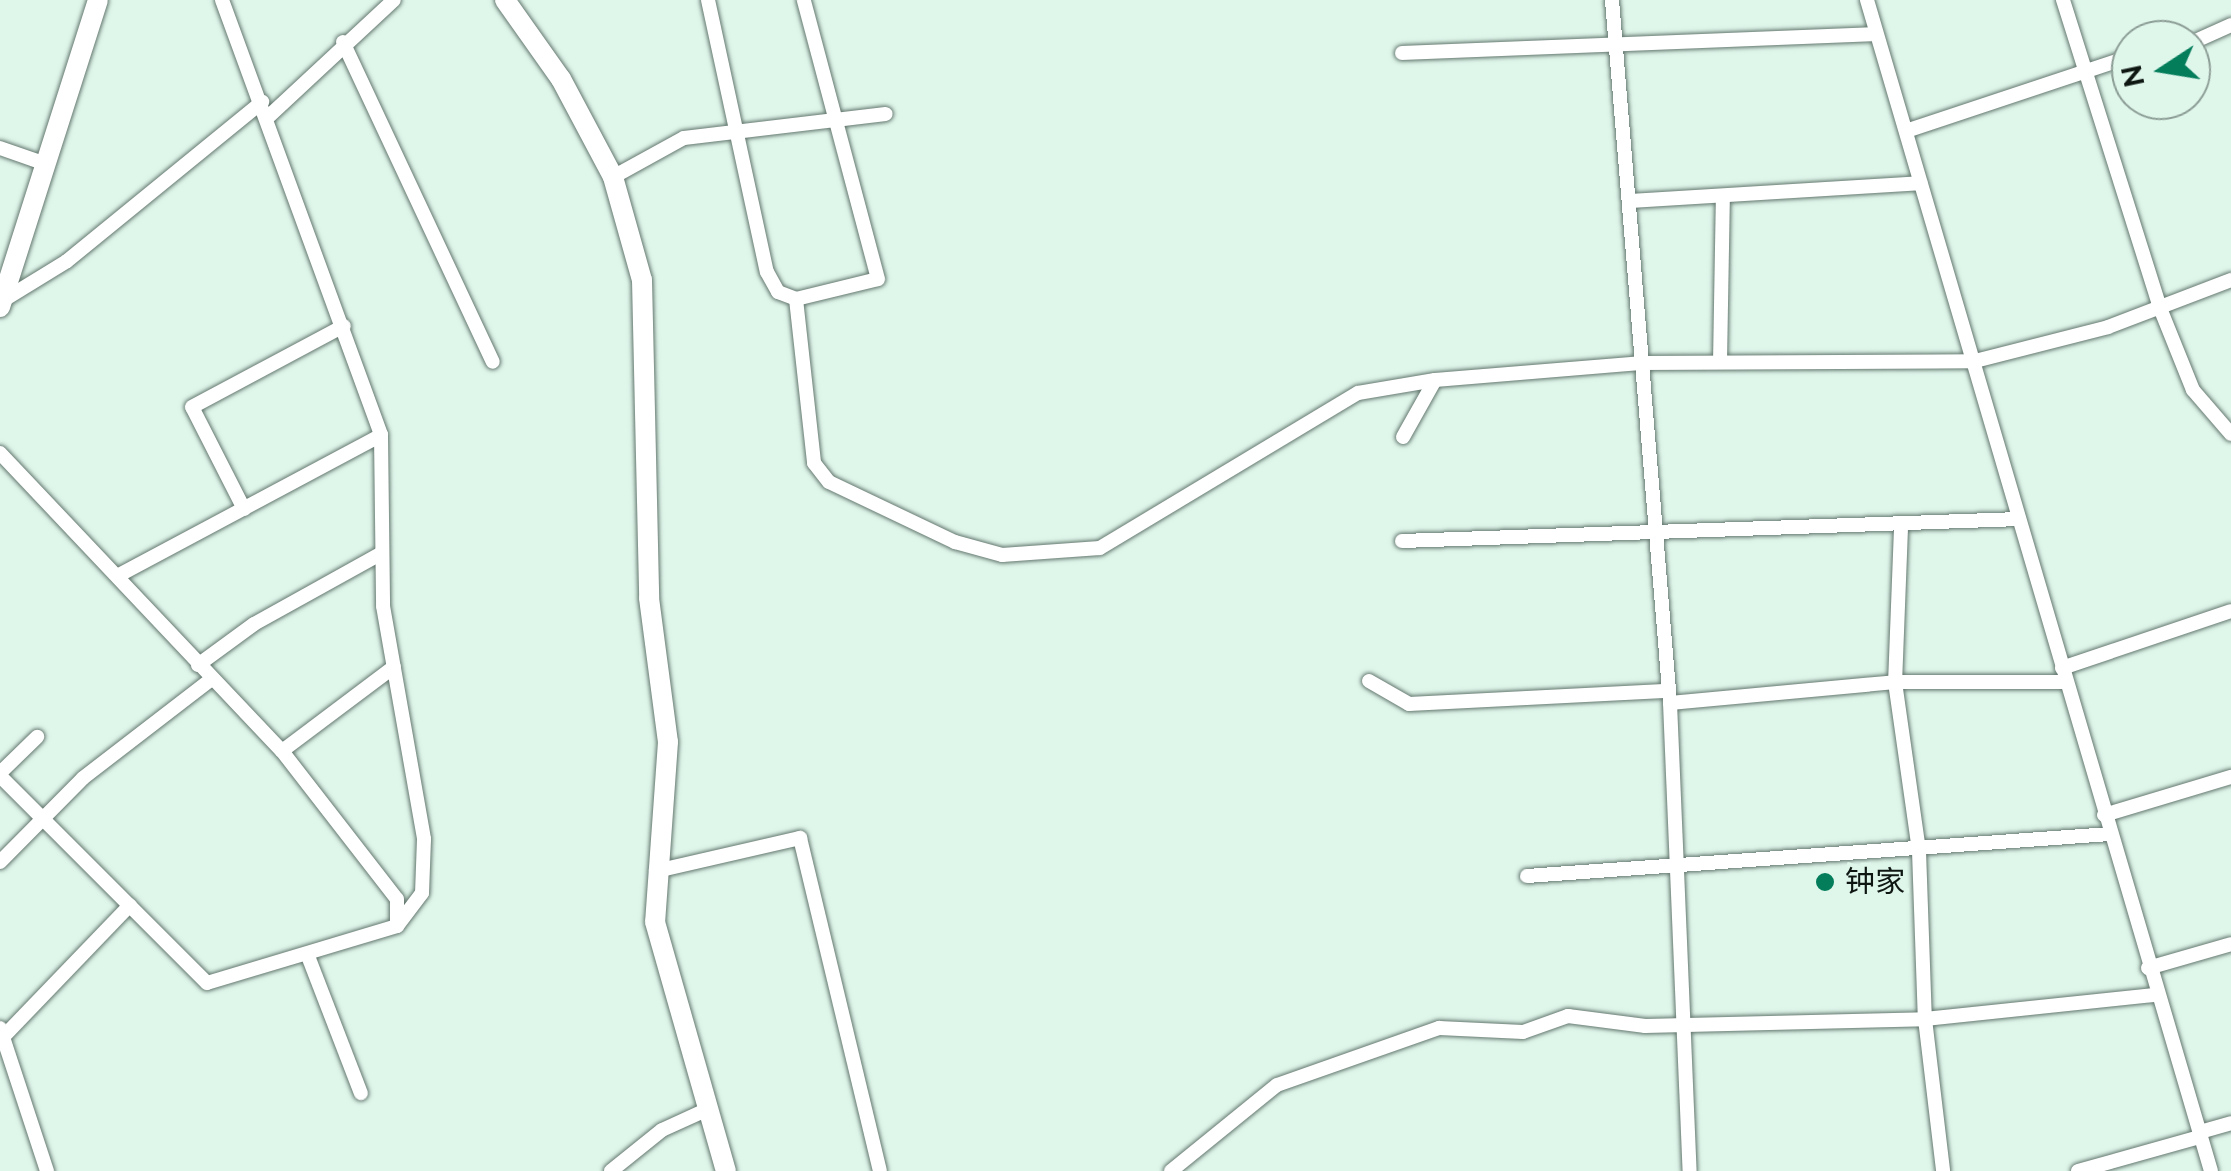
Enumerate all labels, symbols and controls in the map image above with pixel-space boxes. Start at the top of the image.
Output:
north arrow [2111,20,2211,120]
text: N [2115,62,2151,90]
place label: 钟家 [1845,864,1905,900]
marker: 钟家 [1814,871,1836,893]

